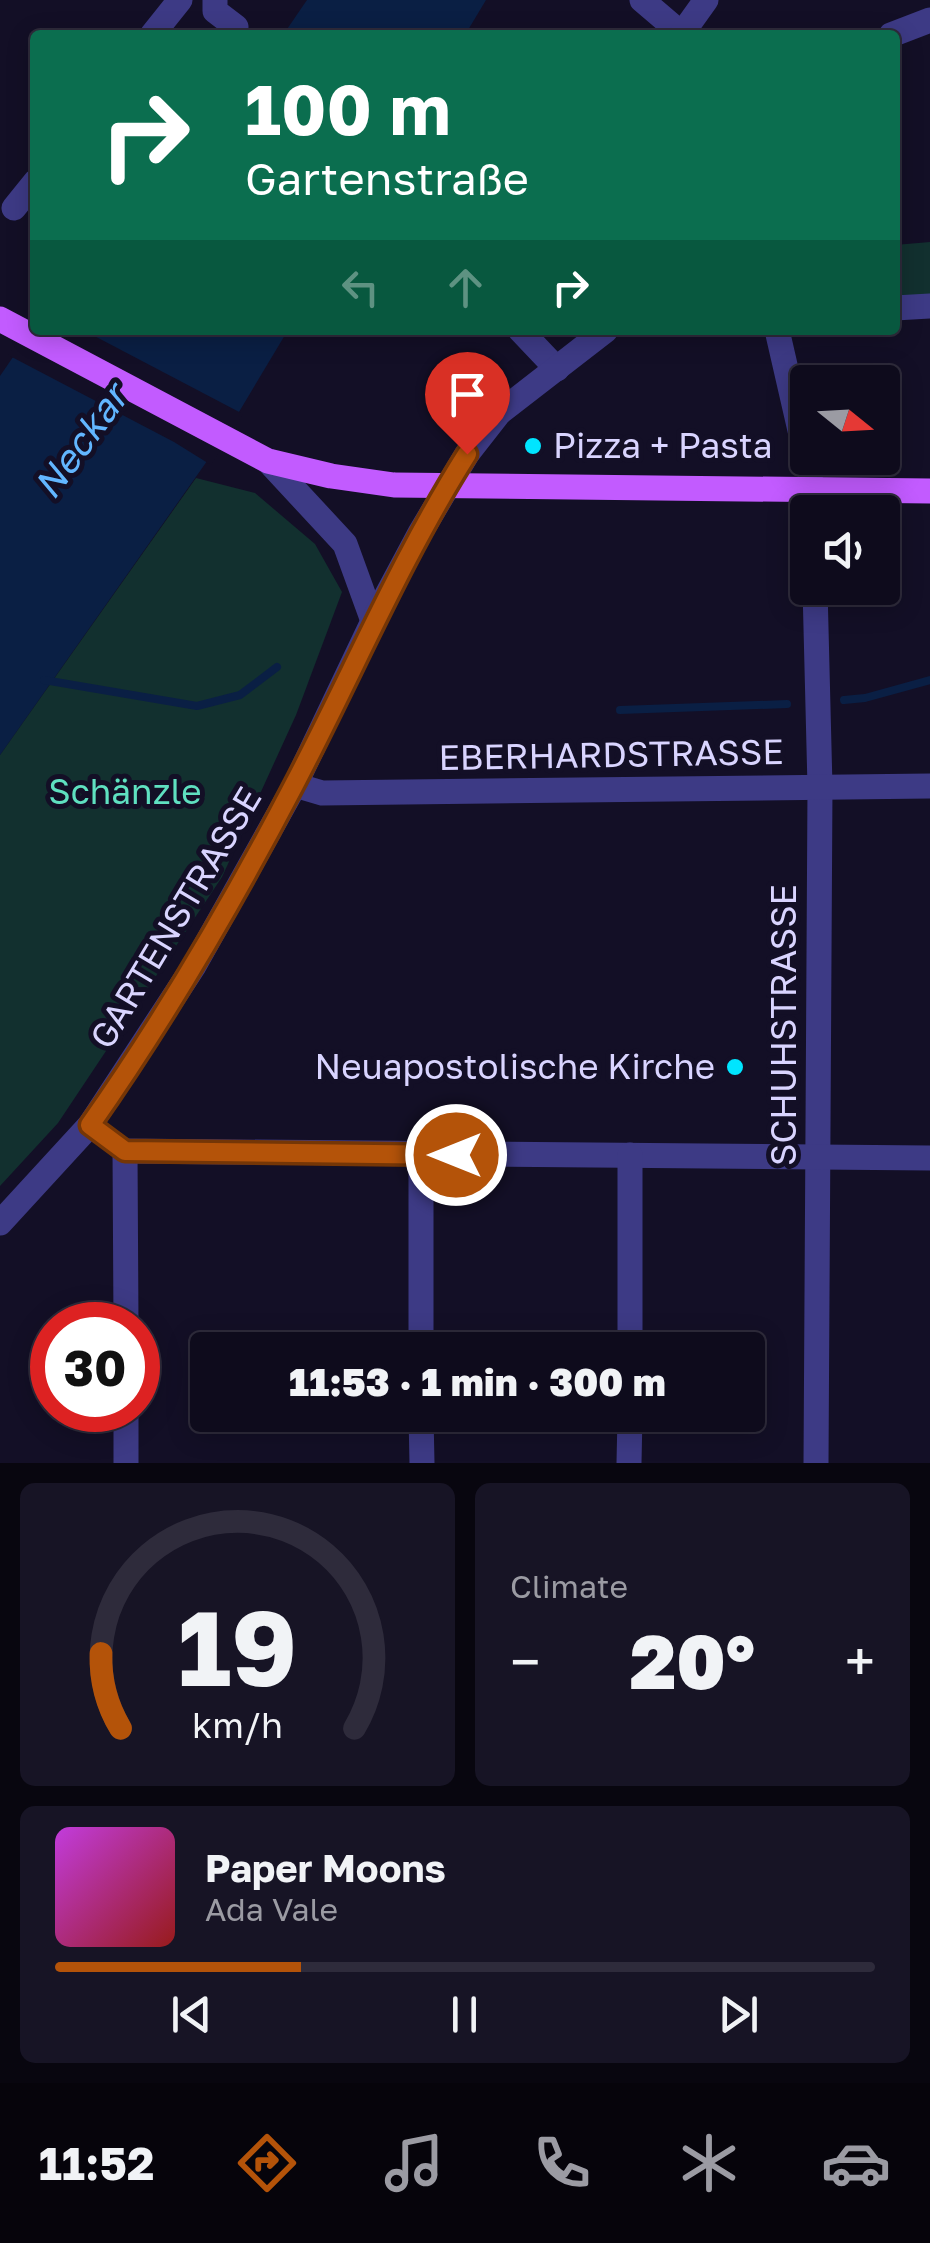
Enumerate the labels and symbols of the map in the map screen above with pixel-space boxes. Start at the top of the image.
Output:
pin [425,352,510,455]
north arrow [790,365,900,475]
water label: Neckar [24,372,139,507]
place label: Pizza + Pasta [553,424,773,466]
marker: Pizza + Pasta [522,435,544,457]
street label: EBERHARDSTRASSE [438,730,784,778]
park label: Schänzle [48,770,202,812]
street label: GARTENSTRASSE [81,779,270,1056]
street label: SCHUHSTRASSE [762,884,804,1166]
place label: Neuapostolische Kirche [315,1045,715,1087]
marker: Neuapostolische Kirche [724,1056,746,1078]
position arrow [404,1103,508,1207]
speed limit sign: 30 [30,1302,160,1432]

